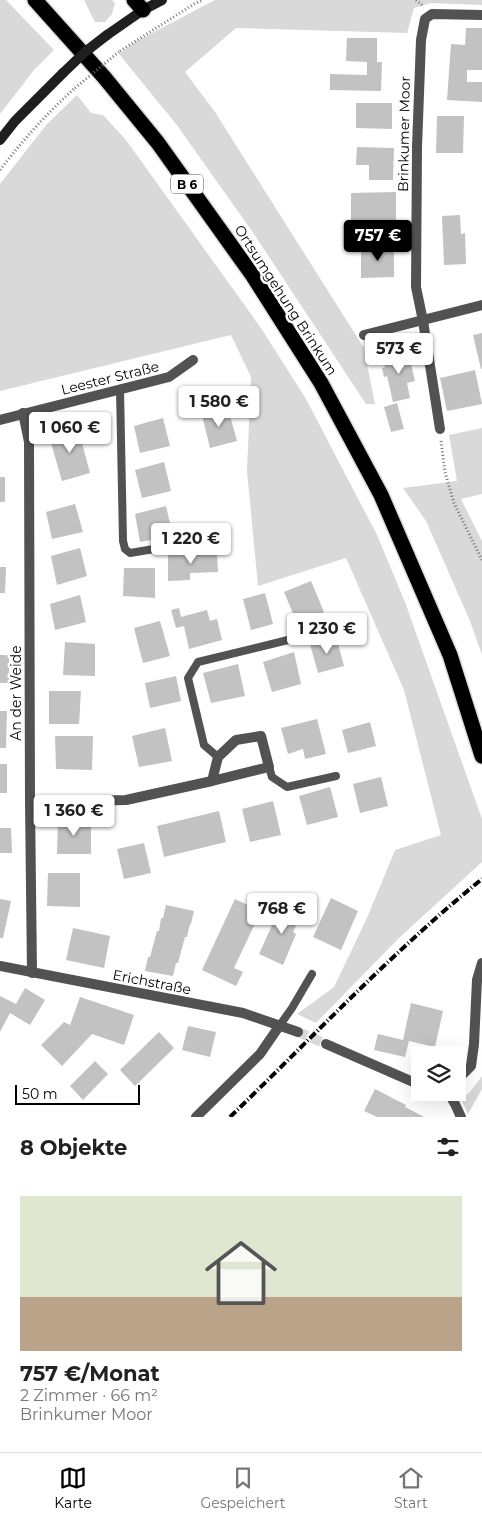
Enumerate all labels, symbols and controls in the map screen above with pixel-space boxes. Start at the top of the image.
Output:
street label: Brinkumer Moor [394,75,414,192]
road number: B 6 [171,174,203,193]
pin: 757 € [343,220,413,262]
street label: Ortsumgehung Brinkum [231,221,341,379]
text: 757 € [355,226,401,245]
pin: 573 € [364,332,434,375]
text: 573 € [376,339,422,358]
street label: Leester Straße [59,357,161,399]
pin: 1 580 € [173,386,265,428]
text: 1 580 € [189,392,249,411]
pin: 1 060 € [24,412,116,454]
text: 1 060 € [40,418,100,437]
pin: 1 220 € [145,522,237,565]
text: 1 220 € [162,529,220,548]
pin: 1 230 € [281,612,373,655]
text: 1 230 € [298,619,356,638]
street label: An der Weide [7,645,25,741]
pin: 1 360 € [28,794,120,837]
text: 1 360 € [45,801,103,820]
pin: 768 € [247,892,317,935]
text: 768 € [258,899,306,918]
street label: Erichstraße [111,966,193,998]
map controls [411,1046,466,1101]
button: layers [411,1046,466,1101]
scale bar [15,1082,140,1105]
text: 50 m [22,1085,58,1103]
icon: filters [434,1133,462,1161]
text: 8 Objekte [20,1135,127,1160]
icon: home [196,1228,286,1318]
text: 757 €/Monat [20,1361,160,1386]
text: 2 Zimmer · 66 m² [20,1386,158,1405]
text: Brinkumer Moor [20,1405,153,1424]
tab: Karte [54,1464,92,1512]
tab: Gespeichert [200,1464,285,1512]
tab: Start [394,1464,428,1512]

